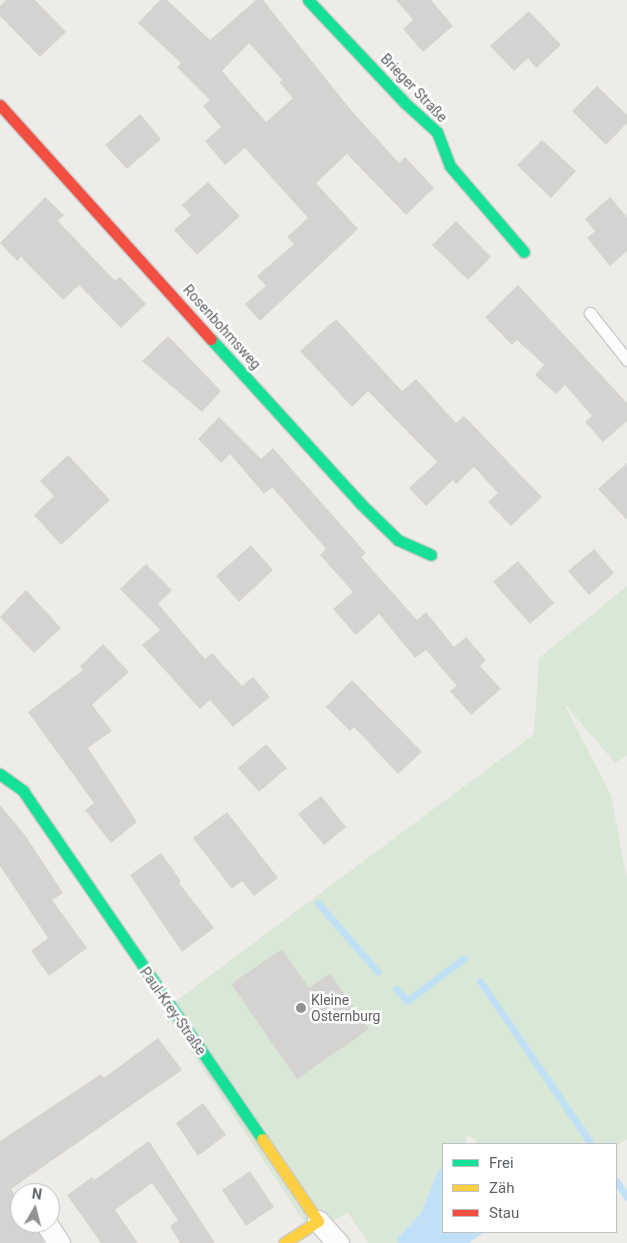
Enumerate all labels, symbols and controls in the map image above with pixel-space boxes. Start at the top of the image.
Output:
street label: Brieger Straße [377,50,451,126]
street label: Rosenbohmsweg [180,281,264,373]
street label: Paul-Krey-Straße [136,964,210,1058]
place label: Kleine Osternburg [311,992,380,1024]
marker: Kleine Osternburg [295,1002,307,1014]
legend [442,1143,617,1233]
text: Frei [489,1154,514,1172]
text: Zäh [489,1179,514,1197]
north arrow [10,1183,60,1233]
text: N [31,1186,43,1203]
text: Stau [489,1204,519,1222]

